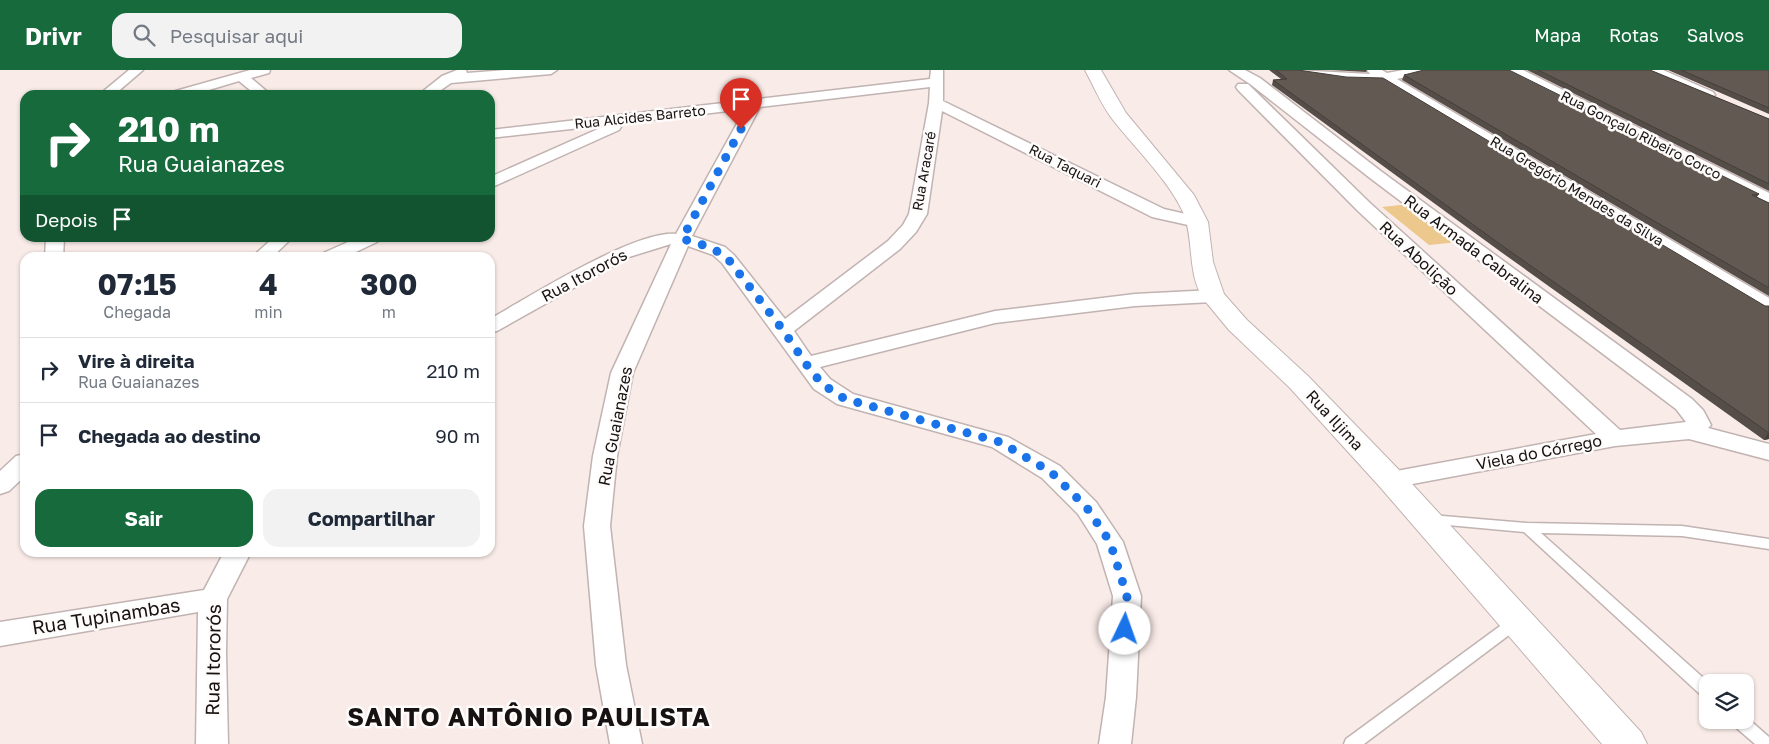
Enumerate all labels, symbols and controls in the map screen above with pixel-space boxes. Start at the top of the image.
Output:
search box [112,13,462,58]
text: Drivr [25,21,82,50]
icon: search [130,21,158,49]
text: Pesquisar aqui [170,24,303,47]
text: Mapa [1534,24,1581,46]
text: Rotas [1609,24,1659,46]
text: Salvos [1687,24,1744,46]
pin [720,78,762,129]
icon: arrive [727,85,755,113]
street label: Rua Gonçalo Ribeiro Corco [1558,87,1724,183]
street label: Rua Alcides Barreto [574,101,706,132]
text: 210 m [118,108,220,150]
icon: right [35,110,100,175]
street label: Rua Aracaré [908,130,939,212]
street label: Rua Gregório Mendes da Silva [1487,132,1667,249]
street label: Rua Taquari [1026,140,1104,191]
text: Rua Guaianazes [118,150,285,177]
street label: Rua Armada Cabralina [1400,190,1548,308]
icon: arrive [108,205,136,233]
text: Depois [35,208,98,231]
street label: Rua Abolição [1376,217,1462,299]
street label: Rua Itororós [538,244,630,306]
text: 07:15 [98,266,177,302]
text: 4 [259,266,278,302]
text: 300 [360,266,417,302]
text: Chegada [103,302,171,322]
text: min [254,302,283,322]
text: m [382,302,396,322]
text: Vire à direita [78,349,195,372]
icon: right [35,356,63,384]
text: 210 m [426,359,480,382]
street label: Rua Guaianazes [594,364,636,488]
text: Rua Guaianazes [78,372,199,392]
street label: Rua Iljima [1302,386,1368,454]
icon: arrive [35,421,63,449]
text: Chegada ao destino [78,424,261,447]
text: 90 m [435,424,480,447]
street label: Viela do Córrego [1475,430,1603,474]
button: Sair [35,489,253,547]
button: Compartilhar [263,489,480,547]
street label: Rua Tupinambas [30,592,182,639]
position arrow [1098,602,1150,654]
street label: Rua Itororós [200,604,225,716]
map controls [1699,674,1754,729]
button: layers [1699,674,1754,729]
district label: SANTO ANTÔNIO PAULISTA [347,701,711,732]

